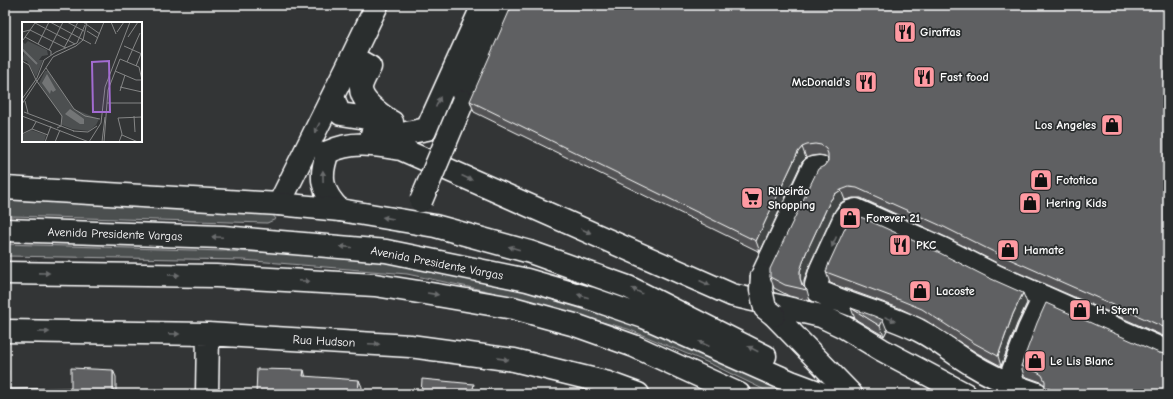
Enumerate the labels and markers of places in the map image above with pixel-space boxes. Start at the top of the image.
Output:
restaurant icon: Giraffas [892,19,918,45]
place label: Giraffas [920,25,961,39]
restaurant icon: Fast food [911,64,937,90]
restaurant icon: McDonald's [853,69,879,95]
place label: Fast food [940,70,989,84]
place label: McDonald's [792,75,850,89]
shop icon: Los Angeles [1099,112,1125,138]
place label: Los Angeles [1035,118,1096,132]
shop icon: Fototica [1028,167,1054,193]
place label: Fototica [1056,173,1098,187]
place label: Ribeirão Shopping [768,184,816,212]
supermarket icon: Ribeirão Shopping [739,185,765,211]
shop icon: Hering Kids [1017,190,1043,216]
place label: Hering Kids [1046,196,1107,210]
shop icon: Forever 21 [837,205,863,231]
place label: Forever 21 [866,211,920,225]
restaurant icon: PKC [887,232,913,258]
shop icon: Hamate [995,237,1021,263]
place label: PKC [916,238,936,252]
place label: Hamate [1024,243,1064,257]
shop icon: Lacoste [907,278,933,304]
place label: Lacoste [936,284,975,298]
shop icon: H. Stern [1067,297,1093,323]
place label: H. Stern [1096,303,1138,317]
shop icon: Le Lis Blanc [1022,348,1048,374]
place label: Le Lis Blanc [1050,354,1114,368]

